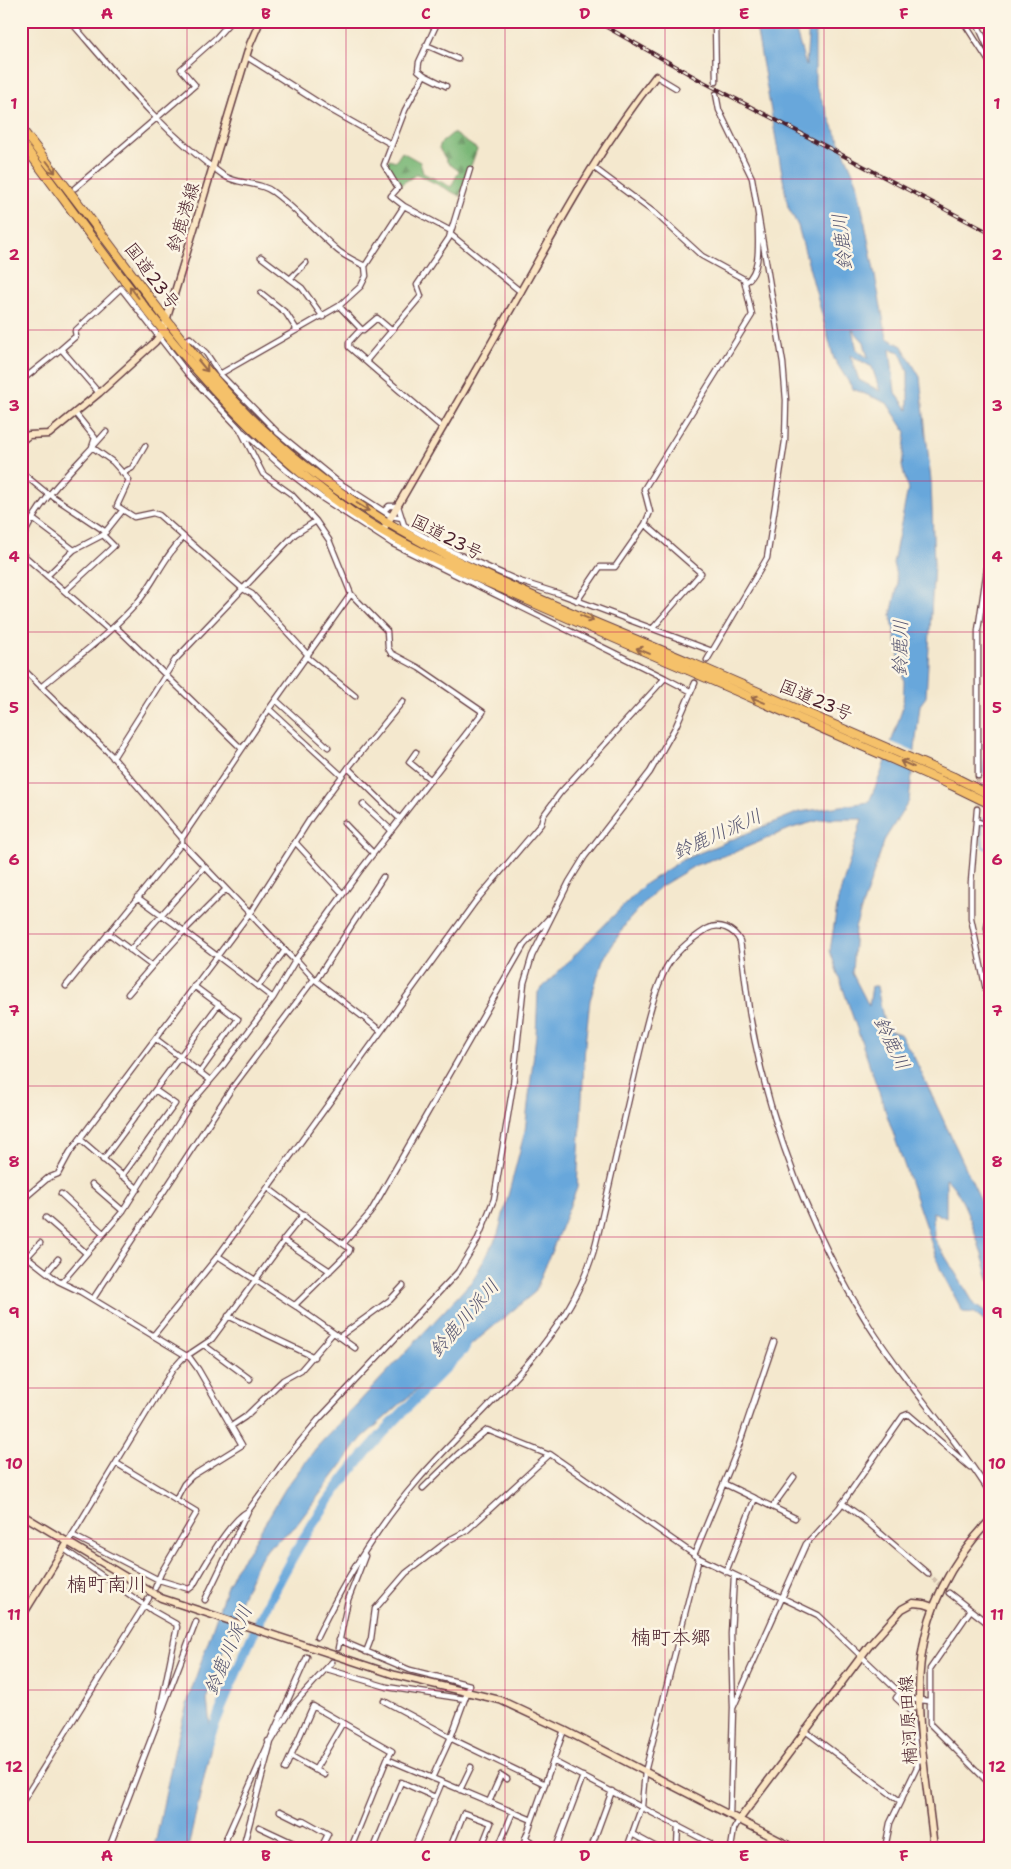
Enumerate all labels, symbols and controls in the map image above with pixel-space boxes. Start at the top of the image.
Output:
text: A [101,3,113,24]
text: B [261,3,271,24]
text: C [421,3,431,24]
text: D [579,3,591,24]
text: E [739,3,749,24]
text: F [899,3,909,24]
text: 1 [10,93,18,114]
text: 1 [993,93,1001,114]
one-way arrow [45,160,56,173]
street label: 鈴鹿港線 [161,179,205,255]
water label: 鈴鹿川 [827,212,857,272]
street label: 国道23号 [119,238,185,314]
text: 2 [8,244,20,265]
text: 2 [991,244,1003,265]
one-way arrow [128,286,139,299]
one-way arrow [197,359,208,372]
text: 3 [8,395,20,416]
text: 3 [991,395,1003,416]
one-way arrow [356,502,370,513]
street label: 国道23号 [407,509,487,565]
text: 4 [8,546,20,567]
text: 4 [991,546,1003,567]
one-way arrow [579,613,594,623]
water label: 鈴鹿川 [887,619,913,677]
one-way arrow [636,645,651,655]
street label: 国道23号 [775,674,857,726]
one-way arrow [751,695,766,704]
text: 5 [9,697,19,718]
text: 5 [992,697,1002,718]
one-way arrow [900,759,915,769]
water label: 鈴鹿川派川 [669,803,765,865]
text: 6 [8,849,20,870]
text: 6 [991,849,1003,870]
text: 7 [8,1000,20,1021]
text: 7 [991,1000,1003,1021]
water label: 鈴鹿川 [868,1012,916,1074]
text: 8 [8,1151,20,1172]
text: 8 [991,1151,1003,1172]
water label: 鈴鹿川派川 [423,1274,505,1362]
text: 9 [8,1302,20,1323]
text: 9 [991,1302,1003,1323]
text: 10 [5,1453,23,1474]
text: 10 [988,1453,1006,1474]
district label: 楠町南川 [67,1571,147,1597]
water label: 鈴鹿川派川 [198,1601,258,1699]
text: 11 [7,1604,21,1625]
text: 11 [990,1604,1004,1625]
district label: 楠町本郷 [631,1624,711,1650]
street label: 楠河原田線 [894,1674,922,1766]
text: 12 [5,1756,23,1777]
text: 12 [988,1756,1006,1777]
text: A [101,1845,113,1866]
text: B [261,1845,271,1866]
text: C [421,1845,431,1866]
text: D [579,1845,591,1866]
text: E [739,1845,749,1866]
text: F [899,1845,909,1866]

